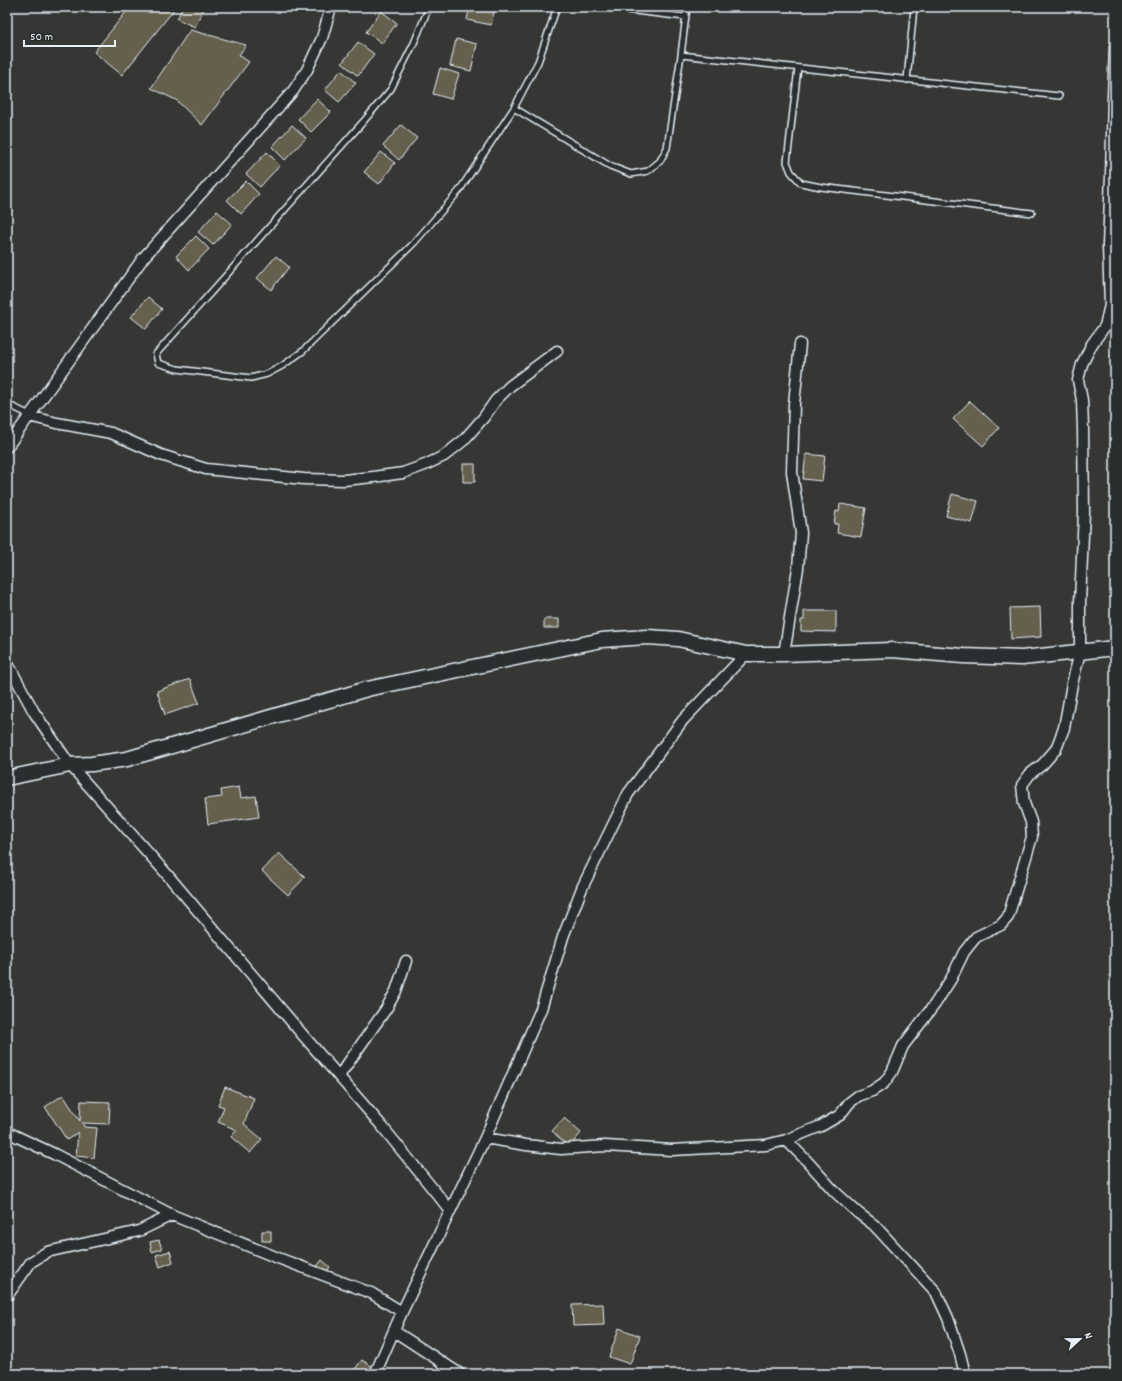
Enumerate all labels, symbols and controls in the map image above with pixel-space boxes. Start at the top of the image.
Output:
scale bar [24,22,115,48]
text: 50 m [30,29,53,46]
north arrow [1060,1319,1100,1359]
text: N [1079,1330,1096,1342]

